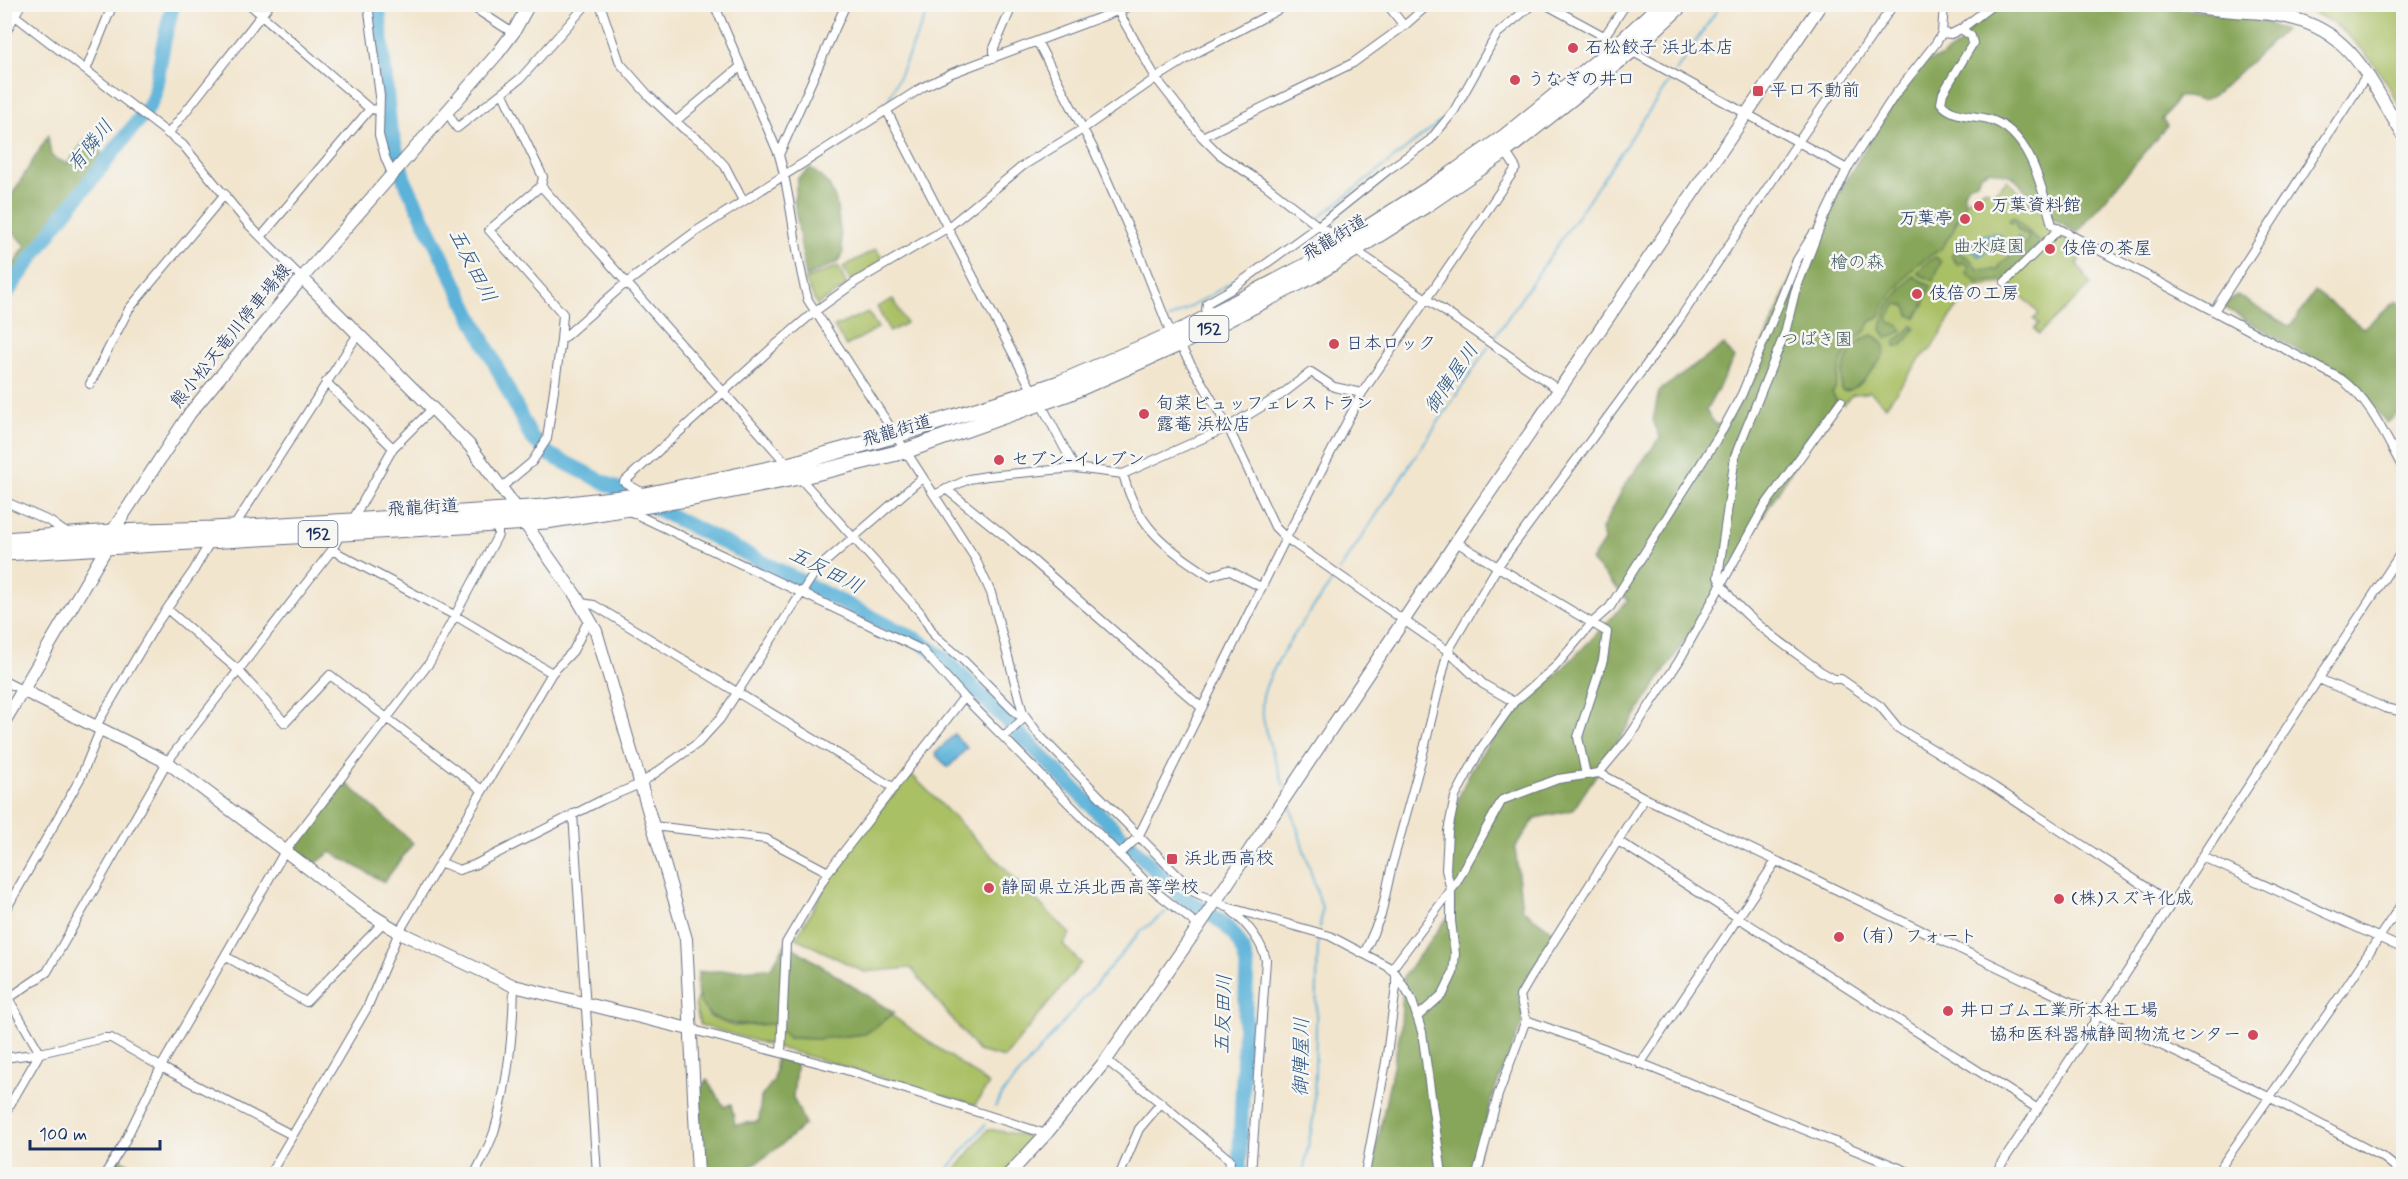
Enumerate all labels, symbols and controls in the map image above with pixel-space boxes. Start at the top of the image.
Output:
place label: 石松餃子 浜北本店 [1585,36,1734,60]
marker: 石松餃子 浜北本店 [1566,41,1580,55]
place label: うなぎの井口 [1527,68,1635,92]
marker: うなぎの井口 [1508,73,1522,87]
place label: 平口不動前 [1770,79,1860,103]
marker: 平口不動前 [1751,84,1765,98]
water label: 有隣川 [62,114,120,178]
place label: 万葉資料館 [1991,194,2081,218]
marker: 万葉資料館 [1972,199,1986,213]
place label: 万葉亭 [1899,207,1953,231]
street label: 飛龍街道 [1298,209,1372,267]
marker: 万葉亭 [1958,212,1972,226]
water label: 五反田川 [442,224,502,308]
park label: 曲水庭園 [1953,235,2025,259]
place label: 伎倍の茶屋 [2062,237,2152,261]
marker: 伎倍の茶屋 [2043,242,2057,256]
park label: 檜の森 [1830,251,1884,275]
street label: 熊小松天竜川停車場線 [165,259,297,413]
place label: 伎倍の工房 [1929,282,2019,306]
marker: 伎倍の工房 [1910,287,1924,301]
road number: 152 [1190,316,1228,342]
park label: つばき園 [1781,328,1853,352]
place label: 日本ロック [1346,332,1436,356]
marker: 日本ロック [1327,337,1341,351]
water label: 御陣屋川 [1418,338,1486,420]
place label: 旬菜ビュッフェレストラン 露菴 浜松店 [1156,392,1373,437]
marker: 旬菜ビュッフェレストラン 露菴 浜松店 [1137,407,1151,421]
street label: 飛龍街道 [859,410,935,452]
place label: セブン-イレブン [1011,448,1145,472]
marker: セブン-イレブン [992,453,1006,467]
street label: 飛龍街道 [386,494,460,522]
road number: 152 [298,521,338,547]
water label: 五反田川 [784,541,868,601]
place label: 浜北西高校 [1184,847,1274,871]
marker: 浜北西高校 [1165,852,1179,866]
place label: 静岡県立浜北西高等学校 [1001,876,1199,900]
marker: 静岡県立浜北西高等学校 [982,881,996,895]
place label: (株)スズキ化成 [2071,887,2194,911]
marker: (株)スズキ化成 [2052,892,2066,906]
place label: （有）フォート [1851,925,1977,949]
marker: （有）フォート [1832,930,1846,944]
water label: 五反田川 [1209,974,1239,1054]
place label: 井口ゴム工業所本社工場 [1960,999,2158,1023]
marker: 井口ゴム工業所本社工場 [1941,1004,1955,1018]
water label: 御陣屋川 [1288,1017,1316,1097]
place label: 協和医科器械静岡物流センター [1990,1023,2241,1047]
marker: 協和医科器械静岡物流センター [2246,1028,2260,1042]
scale bar [30,1113,160,1151]
text: 100 m [39,1123,87,1147]

